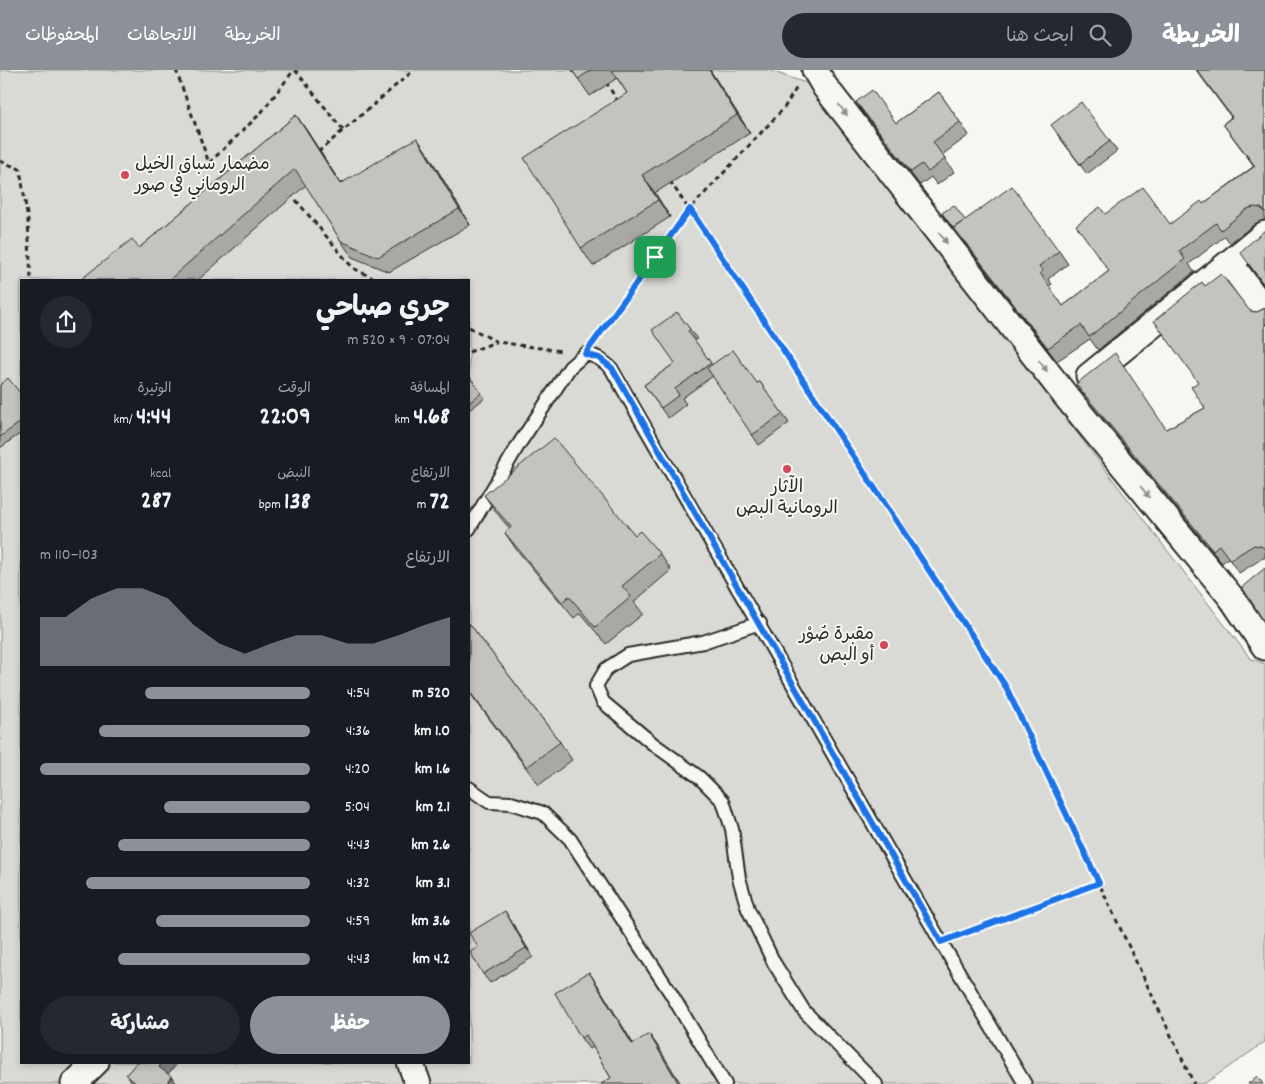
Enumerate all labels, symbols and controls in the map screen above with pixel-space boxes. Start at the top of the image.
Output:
search box [782,13,1132,58]
text: الخريطة [1162,20,1240,54]
icon: search [1086,21,1114,49]
text: المحفوظات [25,24,99,49]
text: الاتجاهات [127,24,197,49]
text: الخريطة [225,24,281,49]
text: ابحث هنا [1006,24,1074,51]
one-way arrow [838,103,848,117]
place label: مضمار سباق الخيل الروماني في صور [133,153,270,200]
marker: مضمار سباق الخيل الروماني في صور [119,169,131,181]
one-way arrow [937,231,948,244]
pin [634,236,676,278]
icon: arrive [641,243,669,271]
text: جري صباحي [316,290,450,330]
button: share [40,296,92,348]
text: 07:04 · 9 × 520 m [347,329,450,352]
one-way arrow [1037,359,1048,372]
text: الوتيرة [138,379,171,399]
text: الوقت [278,379,311,399]
text: المسافة [410,379,450,399]
text: 4:44 [136,400,171,436]
text: 22:09 [260,400,311,436]
text: 4.68 [413,400,450,436]
text: /km [114,410,136,430]
text: km [395,410,413,430]
marker: الآثار الرومانية البص [781,463,793,475]
text: kcal [150,464,171,484]
text: النبض [277,464,311,484]
text: الارتفاع [411,464,450,484]
place label: الآثار الرومانية البص [736,475,838,522]
text: 287 [141,484,171,520]
text: 138 [284,485,311,521]
text: 72 [429,485,450,521]
one-way arrow [1139,486,1150,499]
text: bpm [259,495,284,515]
text: m [417,495,429,515]
text: 103–110 m [40,544,98,567]
text: الارتفاع [405,547,450,570]
place label: مقبرة صُوْر أو البص [797,623,875,669]
marker: مقبرة صُوْر أو البص [878,639,890,651]
text: 4:54 [347,682,370,705]
text: 520 m [412,682,450,705]
text: 4:36 [346,720,370,743]
text: 1.0 km [414,720,450,743]
text: 4:20 [345,758,370,781]
text: 1.6 km [415,758,450,781]
text: 5:04 [345,796,370,819]
text: 2.1 km [416,796,450,819]
text: 4:43 [347,834,370,857]
text: 2.6 km [411,834,450,857]
text: 4:32 [347,872,370,895]
text: 3.1 km [416,872,450,895]
text: 4:59 [346,910,370,933]
text: 3.6 km [411,910,450,933]
text: 4:43 [347,948,370,971]
text: 4.2 km [412,948,450,971]
button: مشاركة [40,996,240,1054]
button: حفظ [250,996,450,1054]

